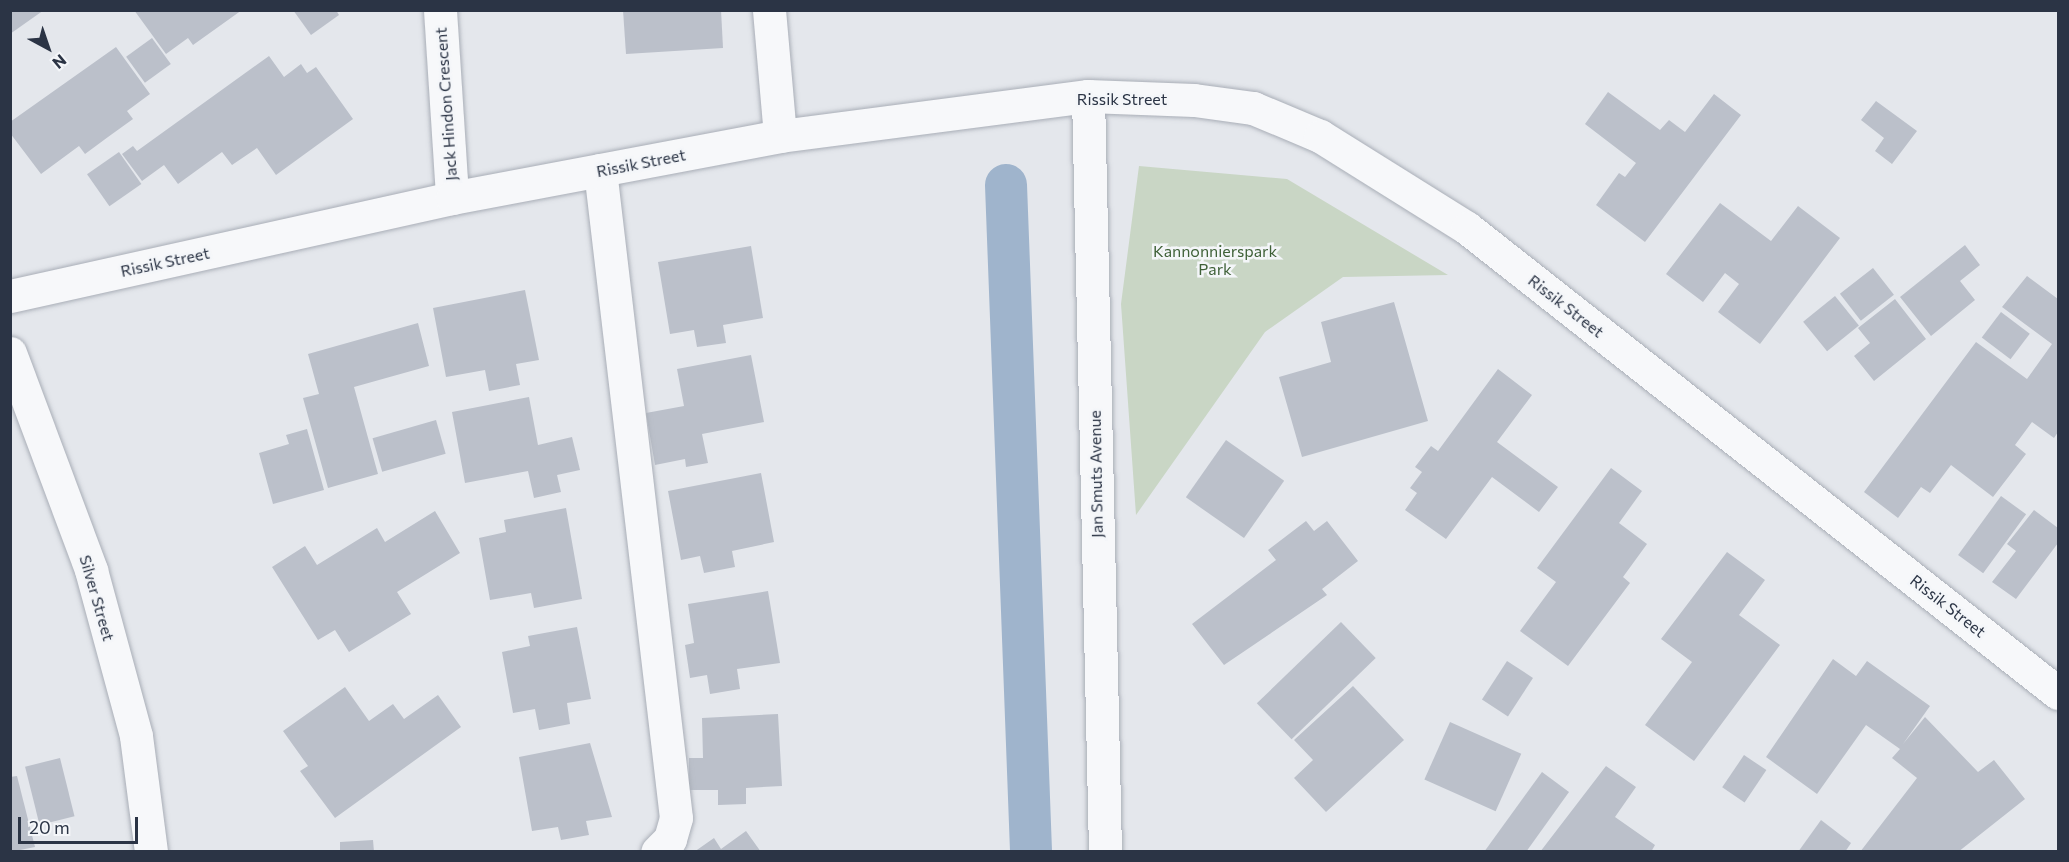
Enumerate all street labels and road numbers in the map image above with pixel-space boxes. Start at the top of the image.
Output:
street label: Jack Hindon Crescent [431,27,461,181]
street label: Rissik Street [1077,89,1167,109]
street label: Rissik Street [595,145,687,181]
street label: Rissik Street [119,243,211,281]
street label: Rissik Street [1524,271,1608,341]
street label: Jan Smuts Avenue [1085,410,1107,538]
street label: Silver Street [76,553,118,643]
street label: Rissik Street [1906,571,1990,641]

